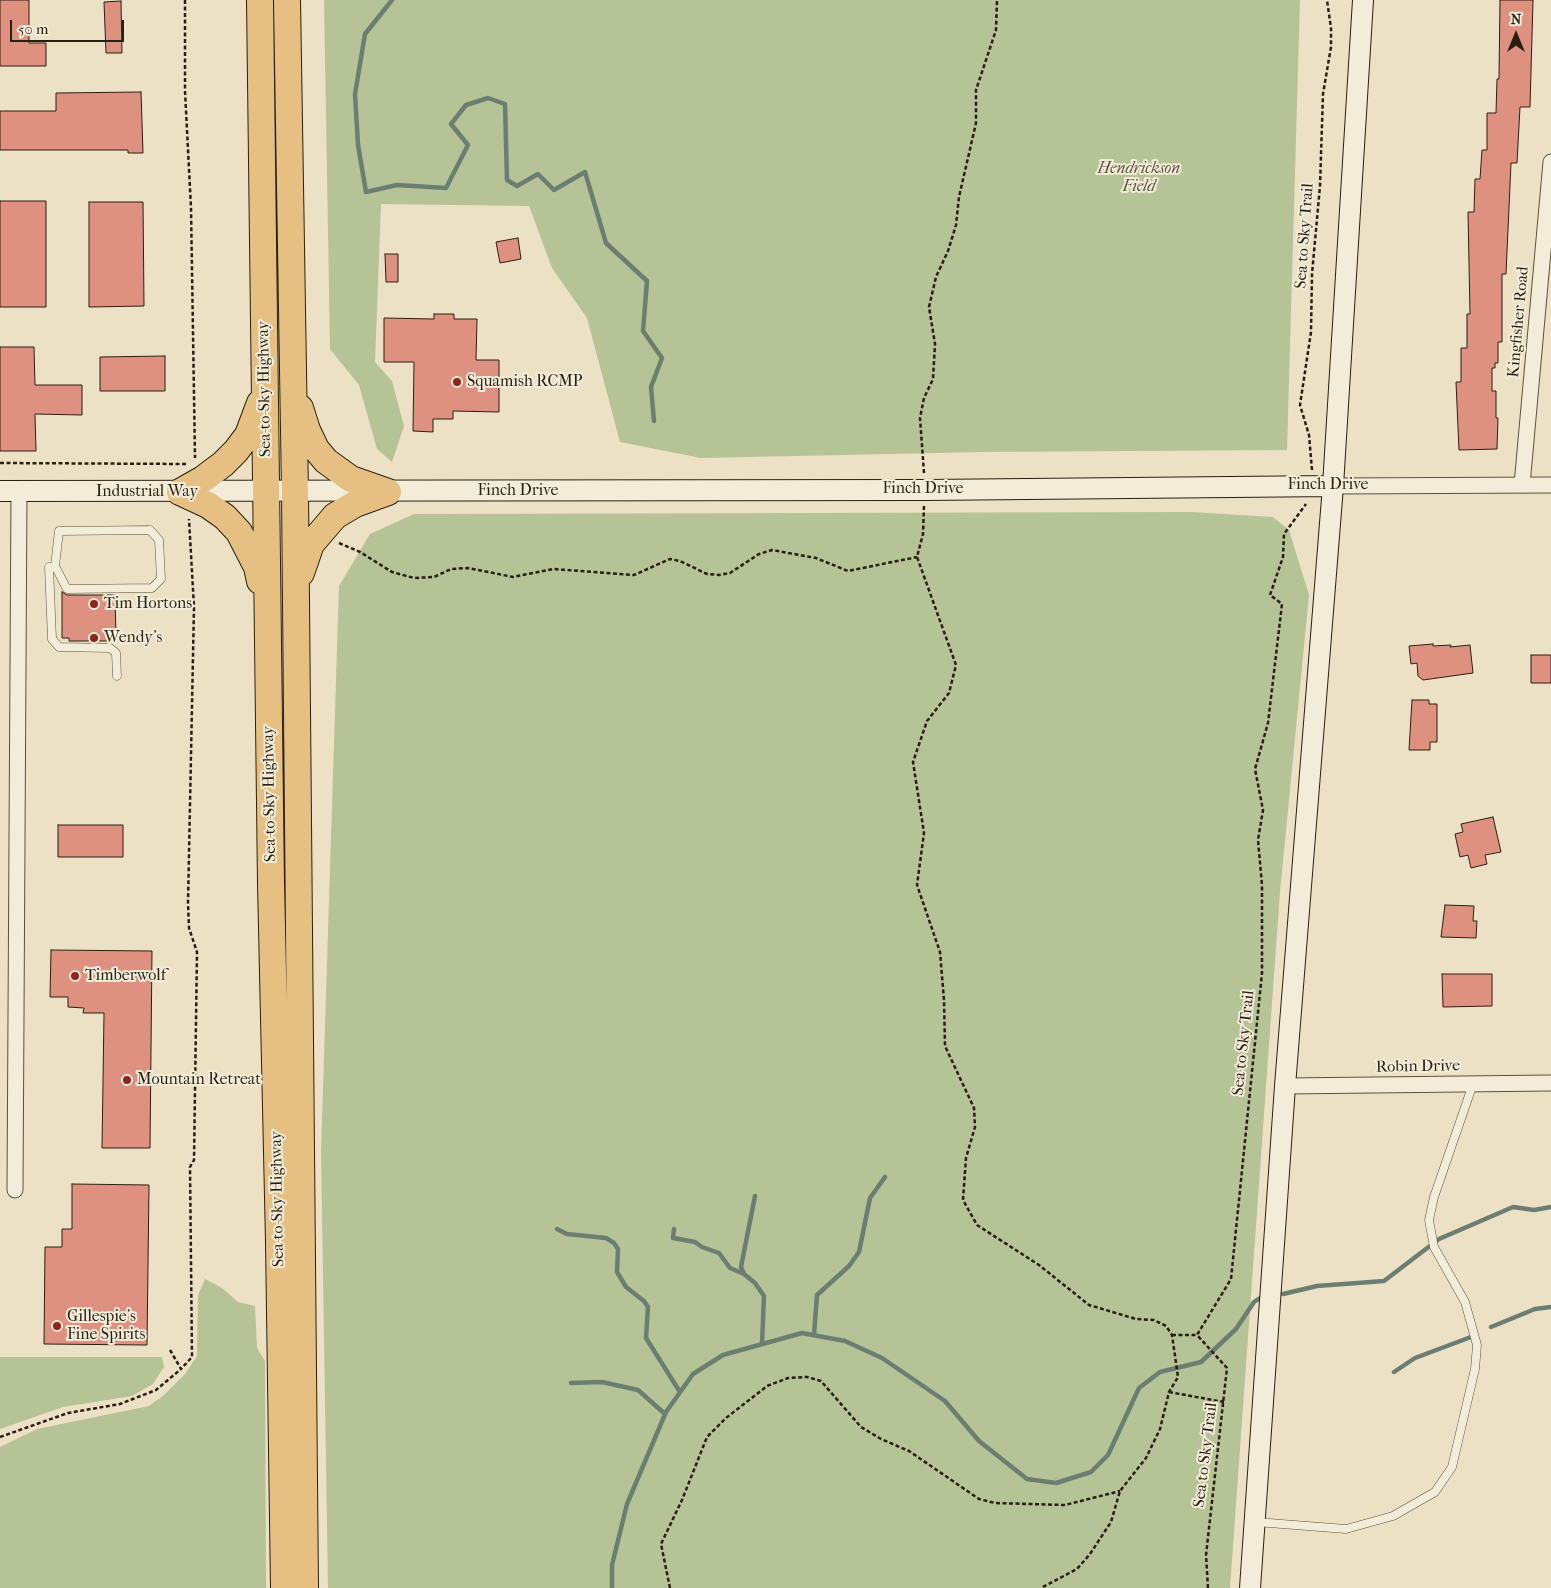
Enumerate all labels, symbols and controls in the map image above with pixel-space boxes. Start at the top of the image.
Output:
scale bar [12,10,126,42]
north arrow [1491,10,1541,60]
text: N [1511,11,1521,28]
text: 50 m [18,20,48,38]
park label: Hendrickson Field [1098,159,1180,197]
street label: Sea to Sky Trail [1292,183,1318,289]
street label: Kingfisher Road [1505,266,1533,378]
street label: Sea-to-Sky Highway [254,321,276,457]
place label: Squamish RCMP [467,372,583,392]
marker: Squamish RCMP [451,376,463,388]
street label: Finch Drive [1287,475,1369,495]
street label: Finch Drive [882,479,964,499]
street label: Finch Drive [477,481,559,501]
street label: Industrial Way [96,482,198,502]
place label: Tim Hortons [104,594,192,614]
marker: Tim Hortons [88,598,100,610]
place label: Wendy's [104,628,162,648]
marker: Wendy's [88,632,100,644]
street label: Sea-to-Sky Highway [259,726,281,862]
place label: Timberwolf [85,966,166,986]
marker: Timberwolf [69,970,81,982]
street label: Sea to Sky Trail [1229,989,1259,1097]
street label: Robin Drive [1376,1057,1460,1077]
place label: Mountain Retreat [137,1070,261,1090]
marker: Mountain Retreat [121,1074,133,1086]
street label: Sea-to-Sky Highway [267,1131,289,1267]
place label: Gillespie's Fine Spirits [67,1307,146,1345]
marker: Gillespie's Fine Spirits [51,1320,63,1332]
street label: Sea to Sky Trail [1190,1401,1222,1509]

